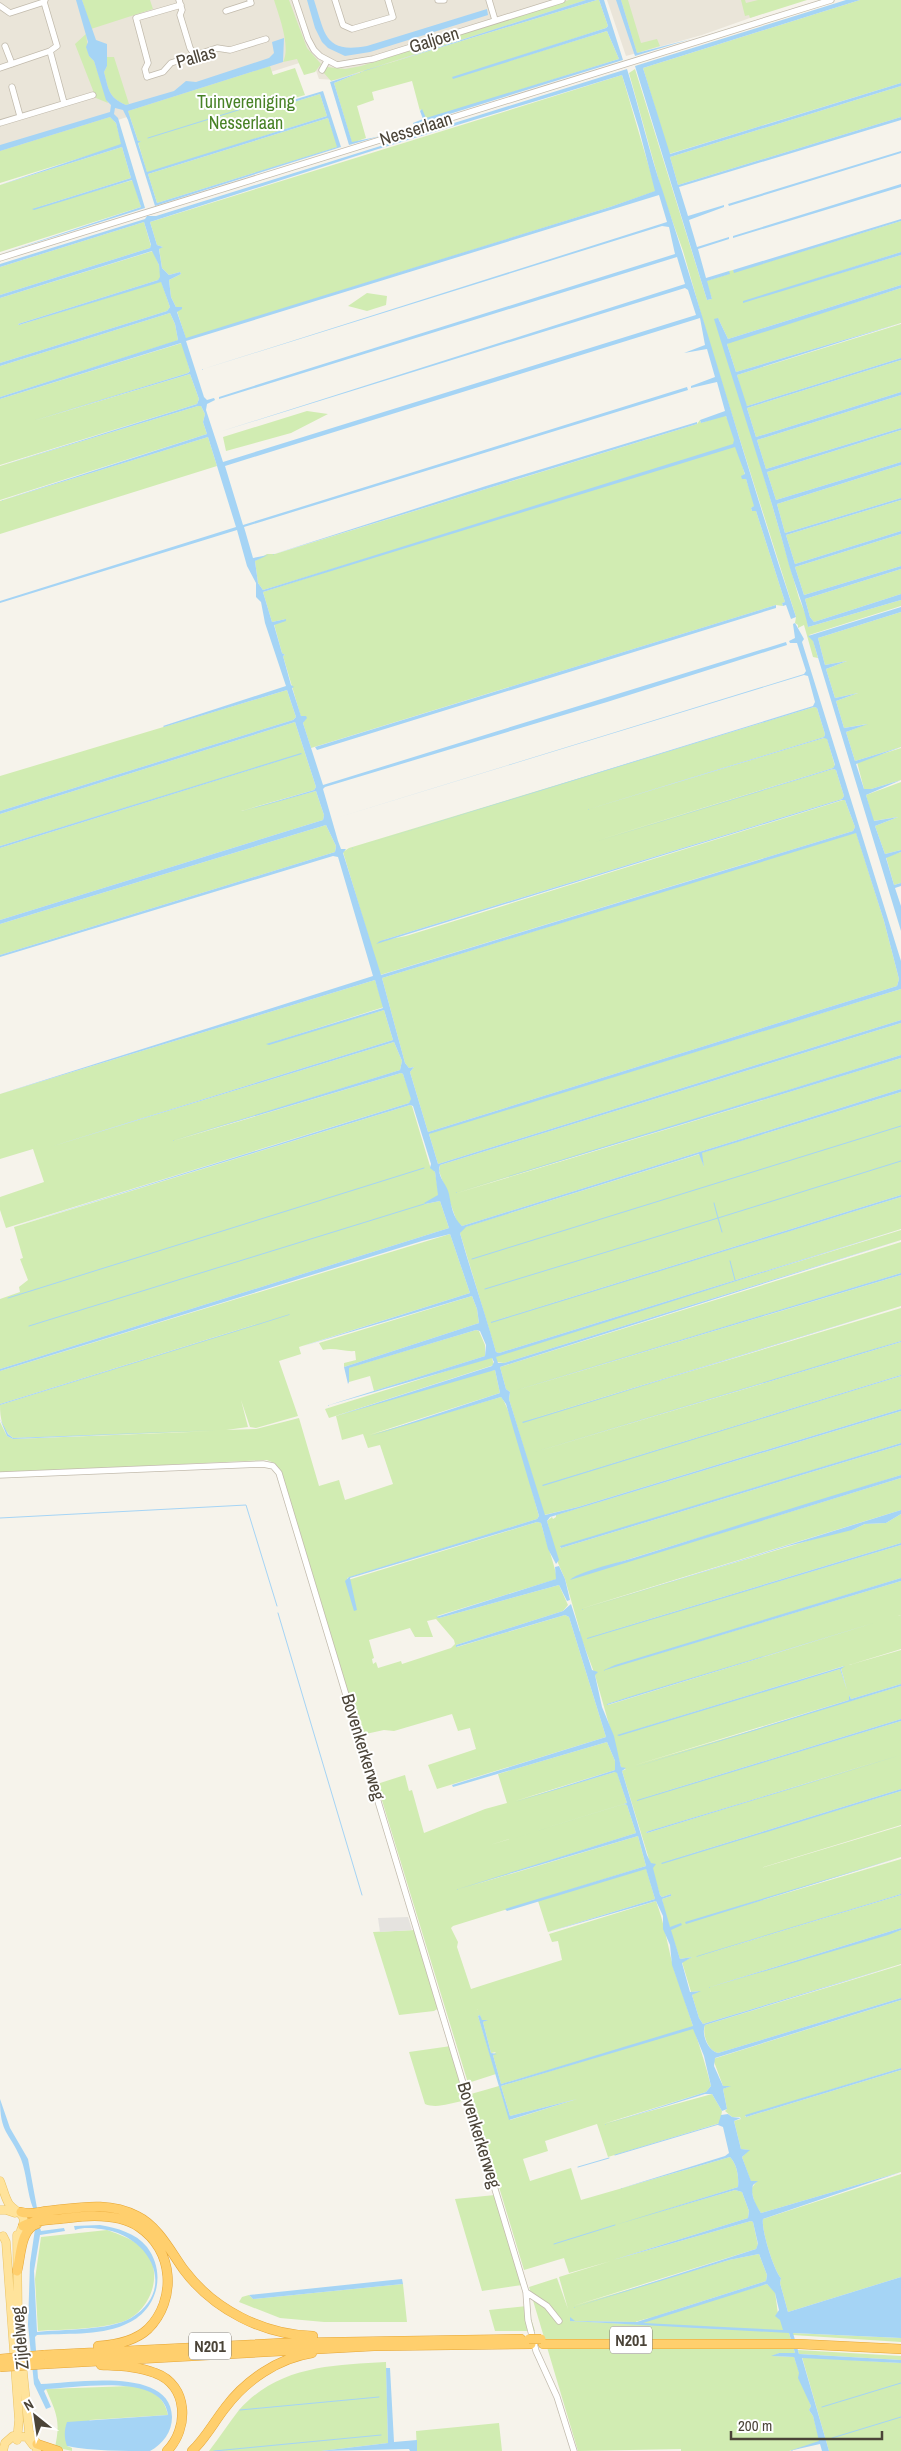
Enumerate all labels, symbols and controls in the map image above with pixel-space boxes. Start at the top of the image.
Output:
street label: Galjoen [406,20,462,59]
street label: Pallas [173,39,219,74]
park label: Tuinvereniging Nesserlaan [197,89,296,135]
street label: Nesserlaan [377,106,455,151]
street label: Bovenkerkerweg [335,1691,392,1804]
street label: Bovenkerkerweg [451,2079,508,2192]
street label: Zijdelweg [4,2305,35,2371]
road number: N201 [610,2326,652,2354]
road number: N201 [189,2332,231,2360]
north arrow [10,2391,60,2441]
text: N [20,2395,37,2415]
scale bar [731,2408,882,2440]
text: 200 m [738,2415,772,2436]

